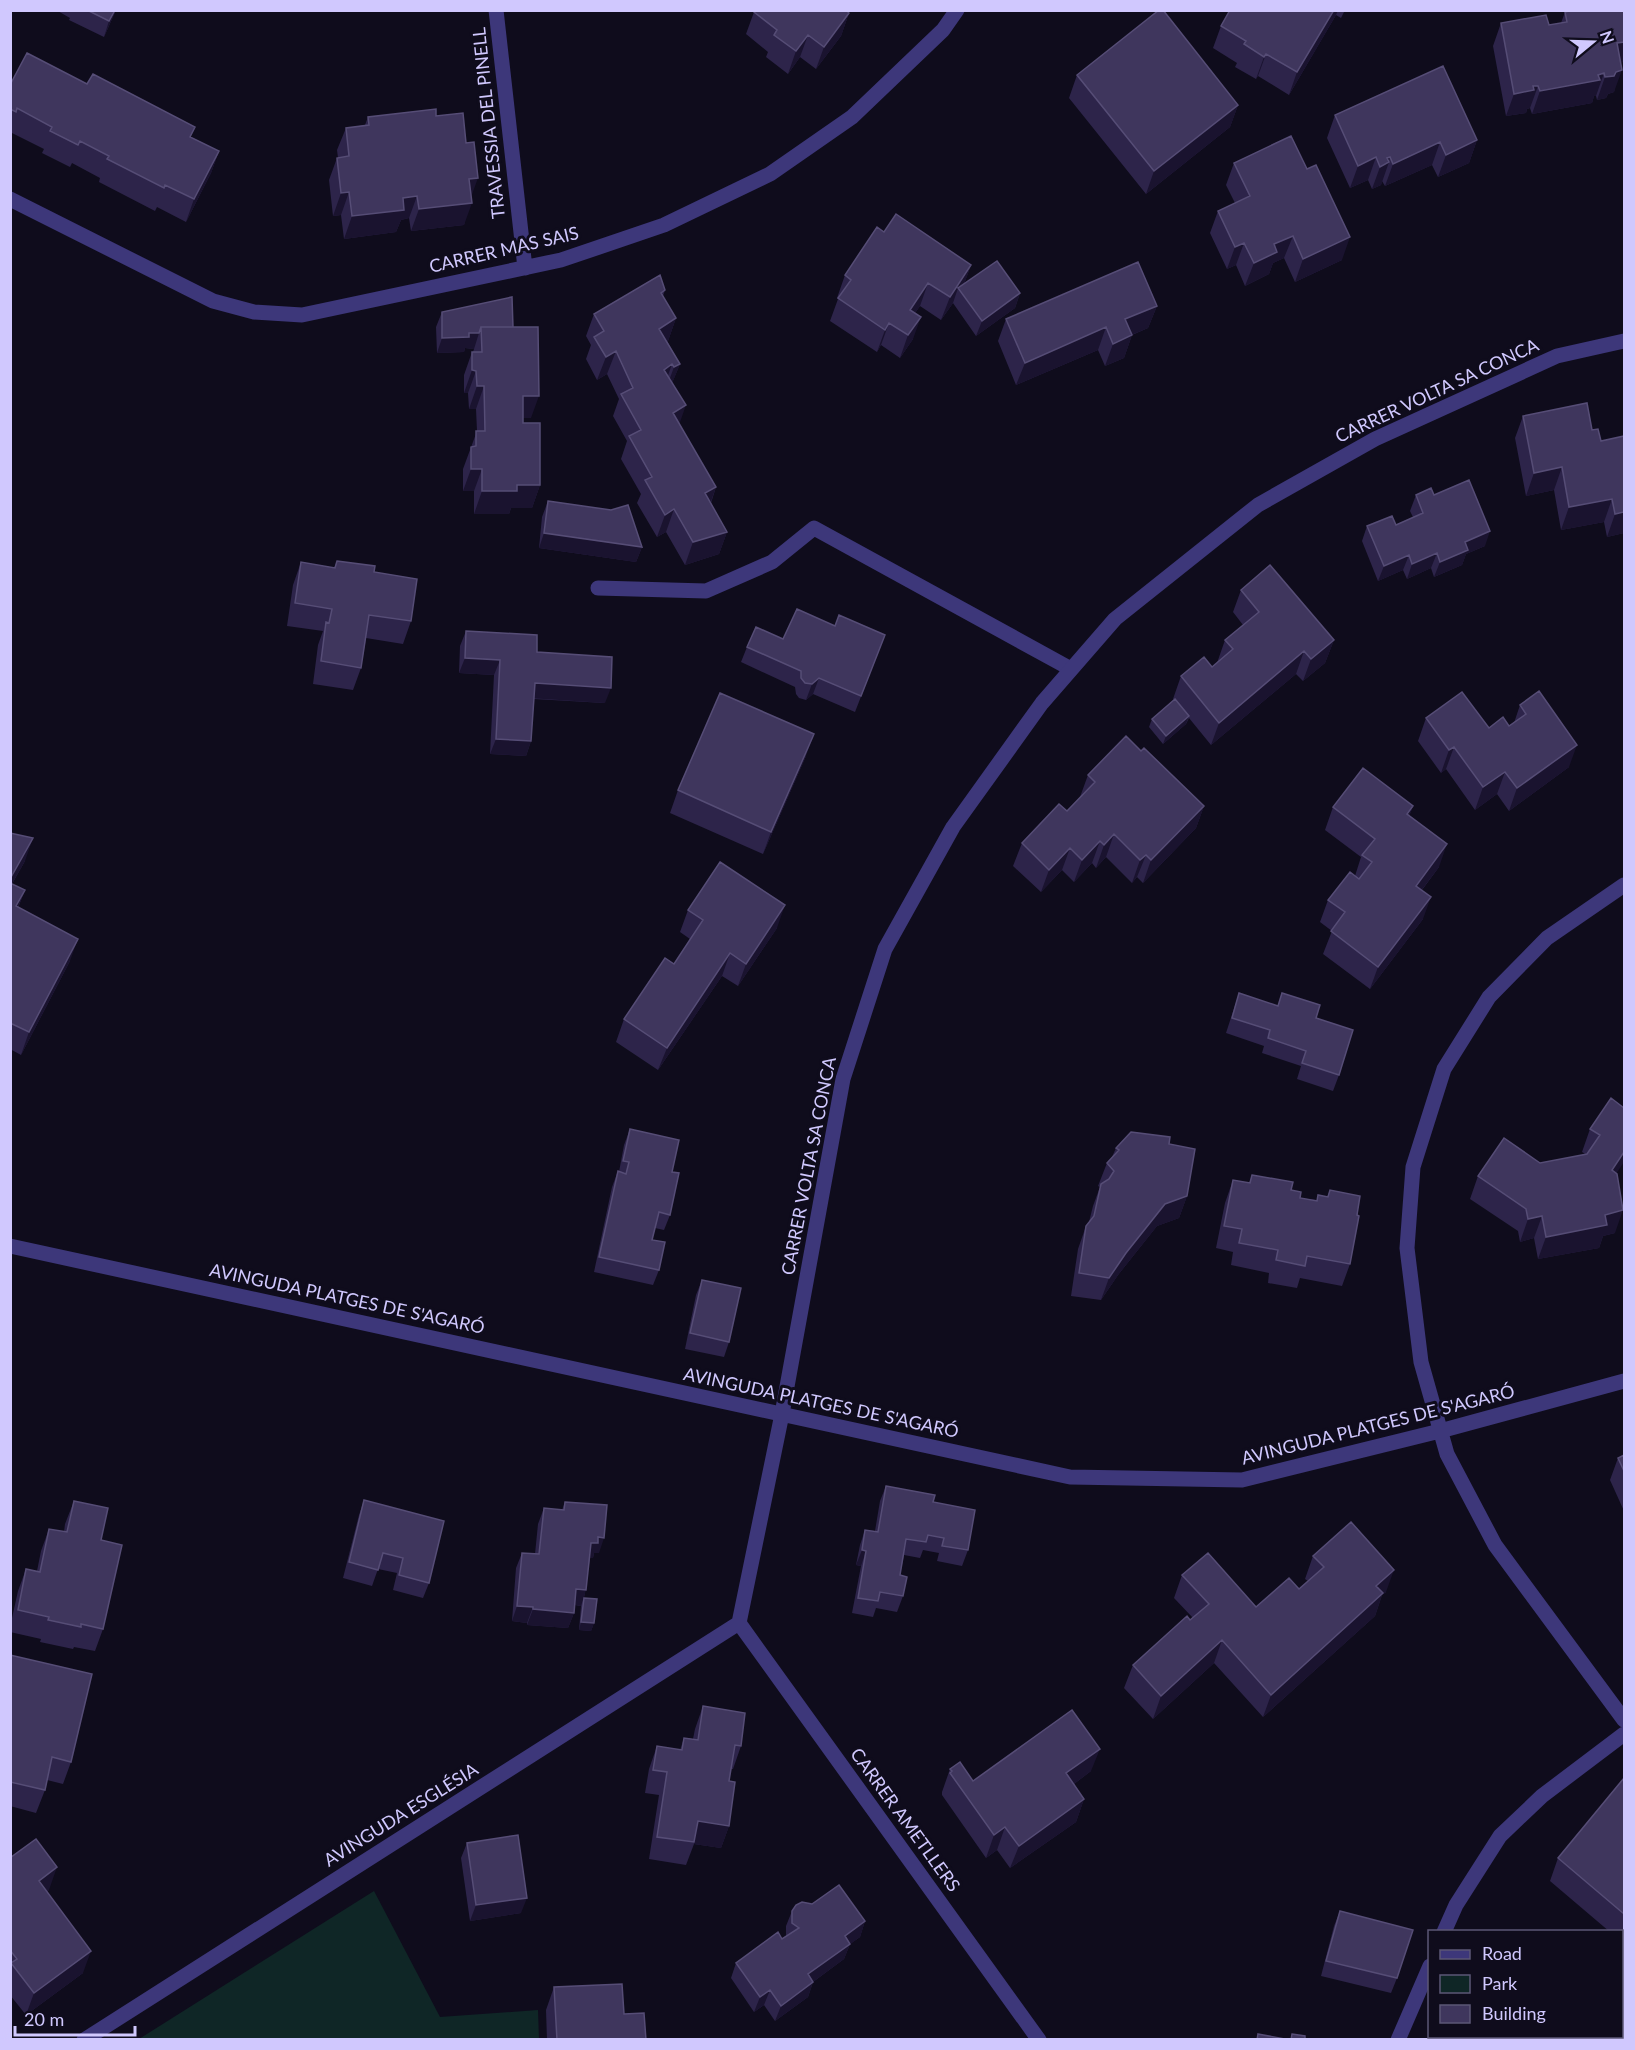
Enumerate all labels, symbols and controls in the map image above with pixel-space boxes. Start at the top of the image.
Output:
north arrow [1563,12,1623,72]
street label: TRAVESSIA DEL PINELL [467,26,509,220]
text: N [1597,28,1619,46]
street label: CARRER MAS SAIS [427,221,581,277]
street label: CARRER VOLTA SA CONCA [1332,333,1542,447]
street label: CARRER VOLTA SA CONCA [776,1054,840,1277]
street label: AVINGUDA PLATGES DE S'AGARÓ [208,1258,487,1338]
street label: AVINGUDA PLATGES DE S'AGARÓ [682,1362,961,1442]
street label: AVINGUDA PLATGES DE S'AGARÓ [1239,1379,1517,1469]
street label: CARRER AMETLLERS [846,1743,965,1896]
street label: AVINGUDA ESGLÉSIA [319,1757,482,1871]
legend [1428,1930,1623,2038]
text: Road [1482,1942,1522,1964]
text: Park [1482,1972,1518,1994]
scale bar [15,1999,135,2037]
text: Building [1482,2002,1546,2024]
text: 20 m [24,2008,64,2030]

